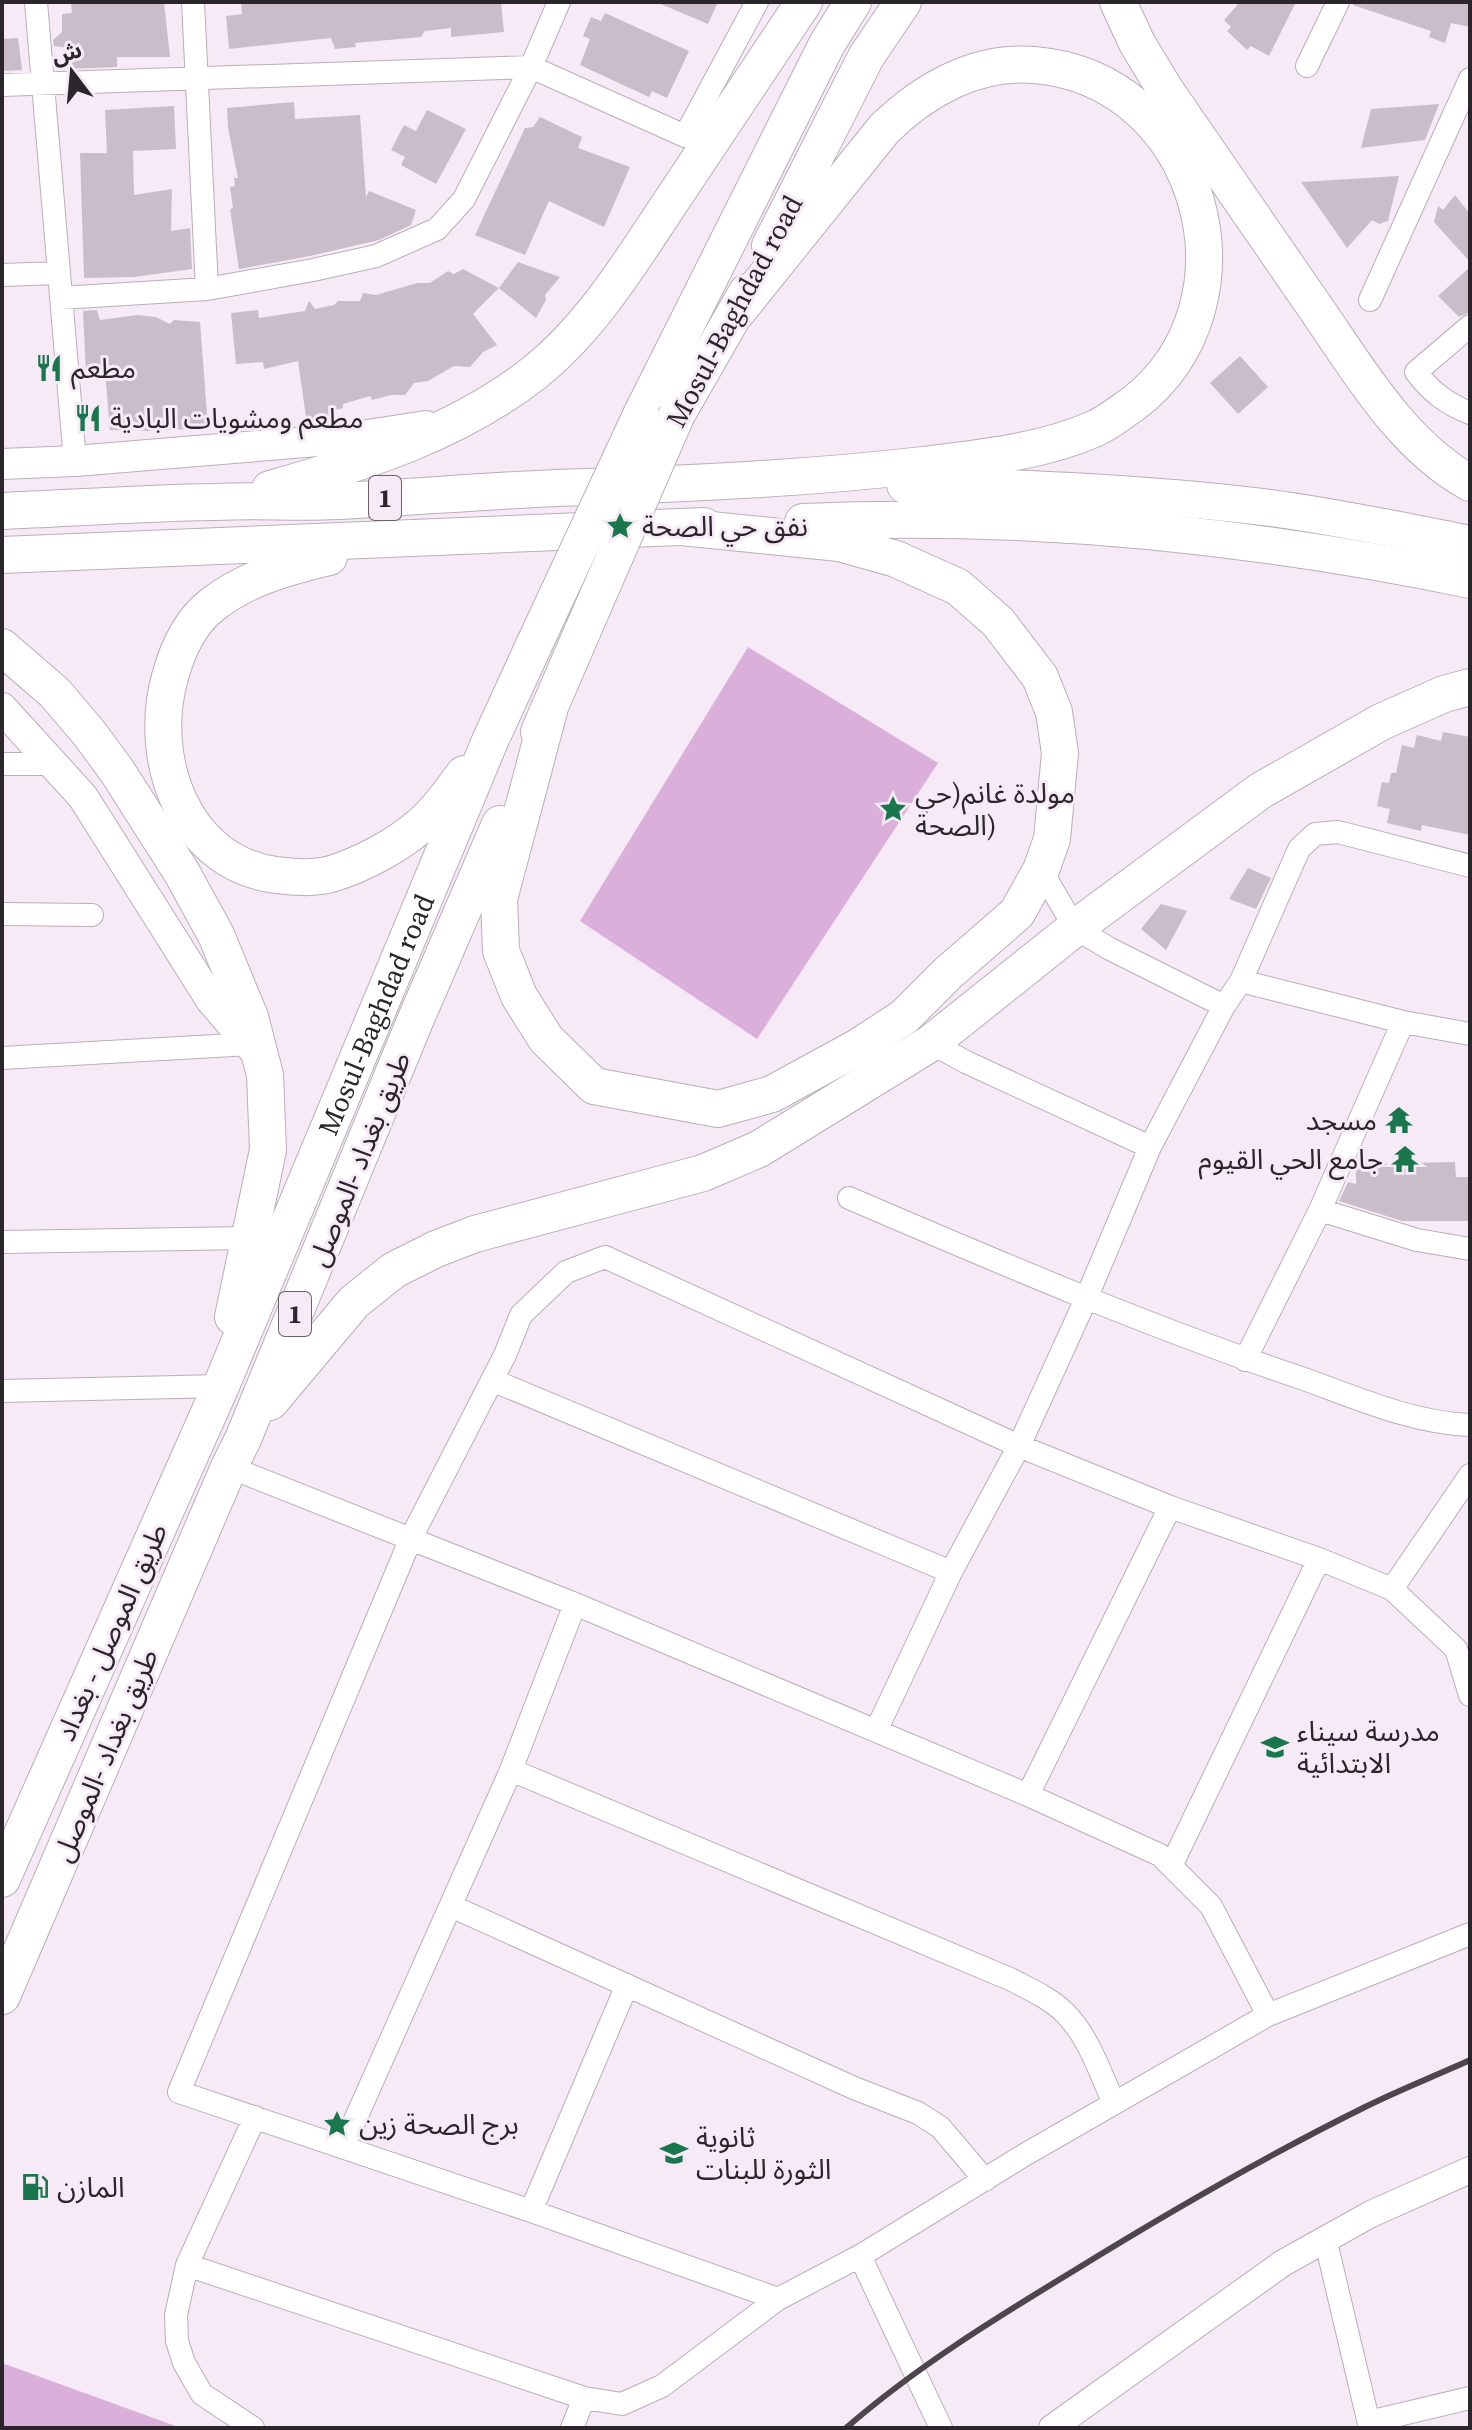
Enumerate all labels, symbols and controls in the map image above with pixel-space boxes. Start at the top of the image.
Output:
north arrow [32,32,112,112]
text: ش [48,34,85,71]
street label: Mosul-Baghdad road [657,188,811,434]
place label: مطعم [71,349,136,390]
restaurant icon: مطعم [34,353,64,383]
place label: مطعم ومشويات البادية [110,399,364,440]
restaurant icon: مطعم ومشويات البادية [73,403,103,433]
road number: 1 [369,476,401,520]
place label: نفق حي الصحة [642,507,808,547]
place icon: نفق حي الصحة [605,511,635,541]
place label: مولدة غانم(حي الصحة) [915,774,1075,844]
place icon: مولدة غانم(حي الصحة) [878,794,908,824]
street label: Mosul-Baghdad road [309,888,443,1141]
street label: طريق بغداد -الموصل [299,1046,419,1272]
place label: مسجد [1306,1101,1377,1139]
temple icon: مسجد [1384,1105,1414,1135]
place label: جامع الحي القيوم [1198,1140,1383,1180]
temple icon: جامع الحي القيوم [1390,1144,1420,1174]
road number: 1 [279,1292,311,1336]
street label: طريق الموصل - بغداد [46,1517,176,1747]
street label: طريق بغداد -الموصل [43,1643,167,1867]
place label: مدرسة سيناء الابتدائية [1297,1712,1440,1782]
school or university icon: مدرسة سيناء الابتدائية [1260,1732,1290,1762]
place label: برج الصحة زين [359,2105,519,2145]
place icon: برج الصحة زين [322,2109,352,2139]
place label: ثانوية الثورة للبنات [696,2118,831,2188]
school or university icon: ثانوية الثورة للبنات [659,2138,689,2168]
place label: المازن [57,2168,125,2206]
fuel station icon: المازن [20,2172,50,2202]

